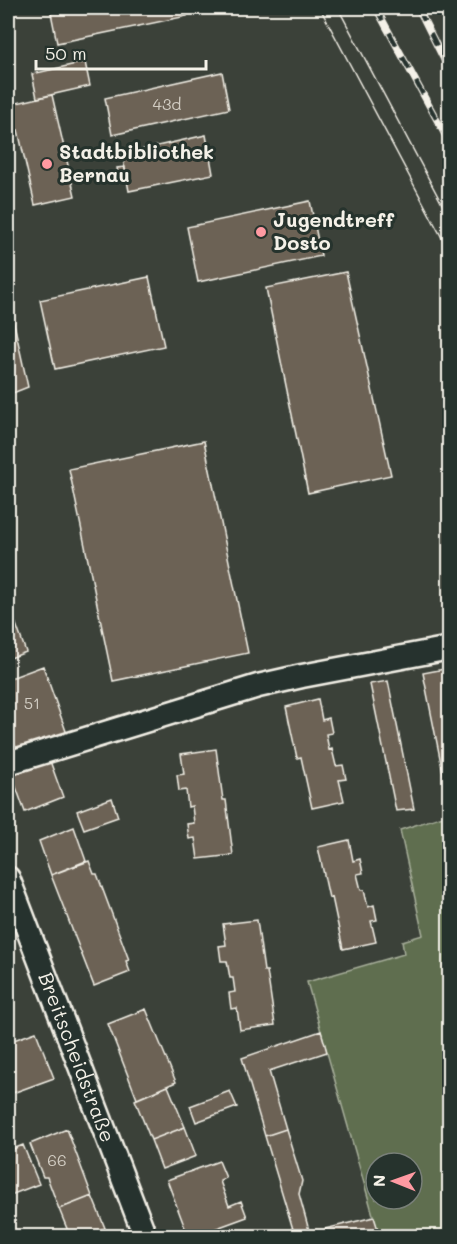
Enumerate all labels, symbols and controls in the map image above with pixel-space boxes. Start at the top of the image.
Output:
scale bar [36,33,206,71]
text: 50 m [45,41,87,65]
house number: 43d [153,93,181,114]
place label: Stadtbibliothek Bernau [59,138,214,187]
marker: Stadtbibliothek Bernau [40,157,54,171]
place label: Jugendtreff Dosto [273,206,394,255]
marker: Jugendtreff Dosto [254,225,268,239]
house number: 51 [24,692,40,713]
street label: Breitscheidstraße [33,968,122,1146]
house number: 66 [47,1149,67,1170]
north arrow [364,1151,424,1211]
text: N [368,1174,389,1187]

